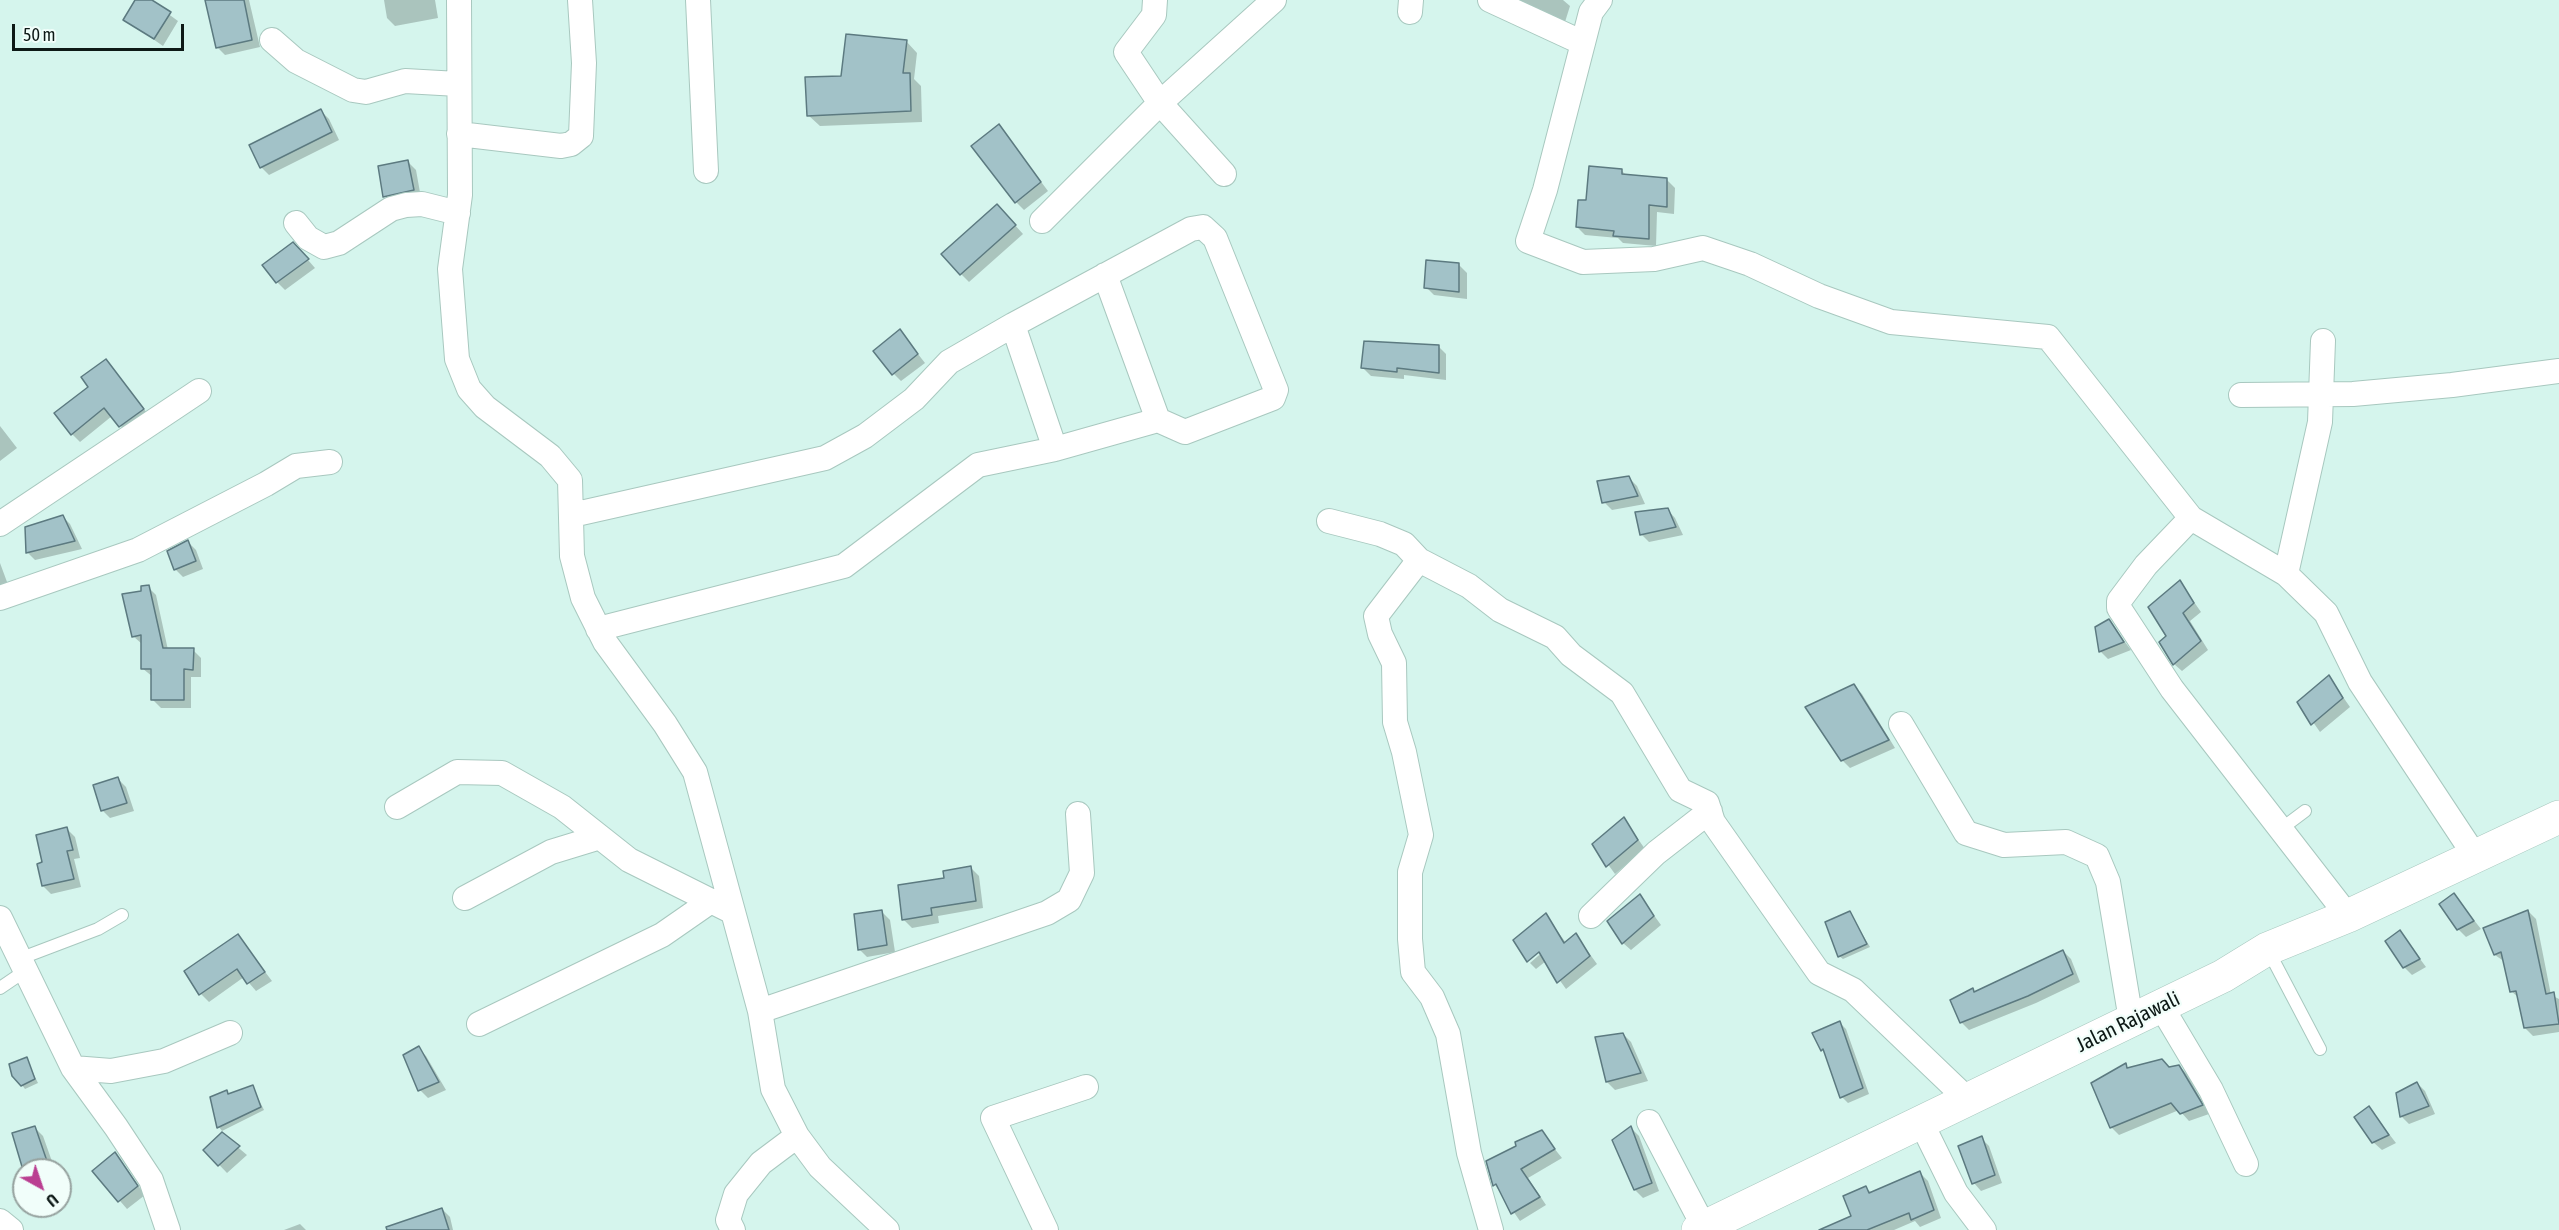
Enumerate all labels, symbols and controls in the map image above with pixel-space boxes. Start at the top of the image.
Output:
scale bar [15,12,188,50]
text: 50 m [23,24,55,45]
street label: Jalan Rajawali [2072,986,2184,1058]
north arrow [12,1158,72,1218]
text: U [43,1190,62,1210]

